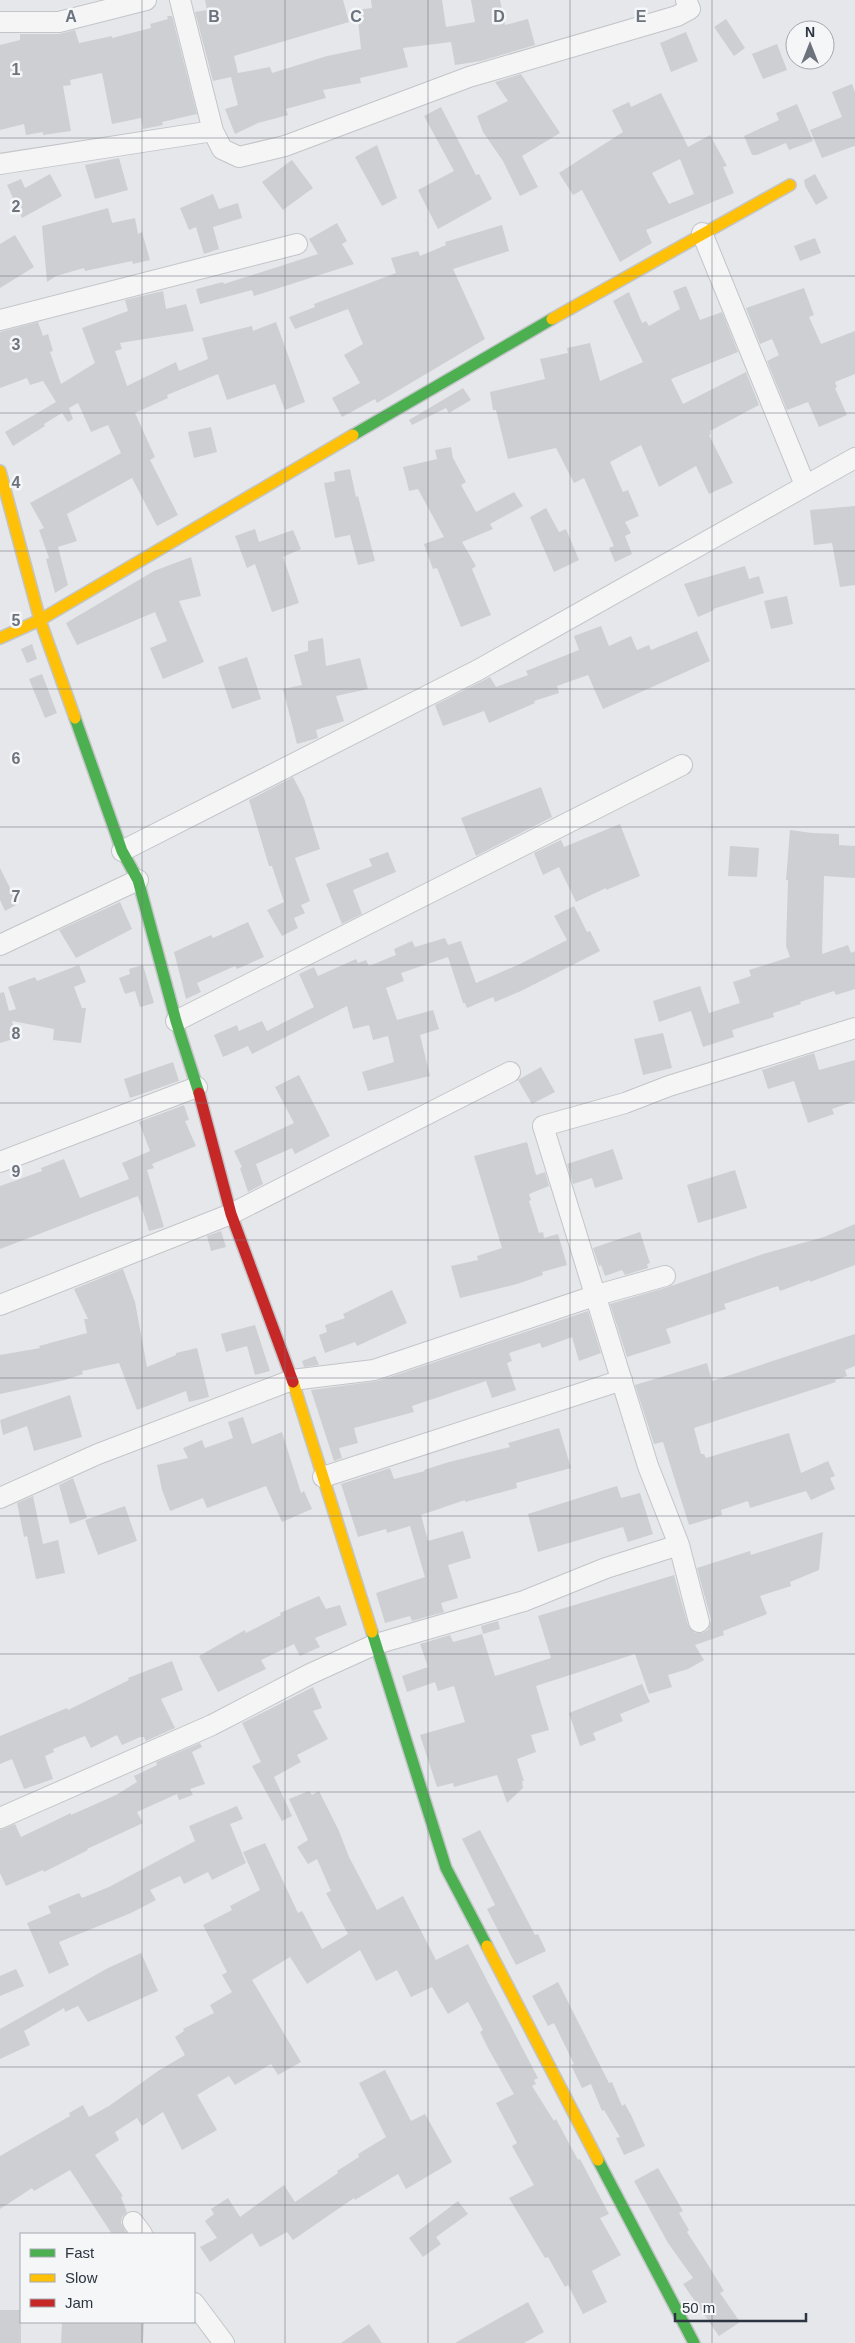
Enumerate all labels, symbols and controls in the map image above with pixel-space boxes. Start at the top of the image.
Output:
text: A [65,8,77,25]
text: B [208,8,220,25]
text: C [350,8,362,25]
text: D [493,8,505,25]
text: E [636,8,647,25]
north arrow [785,20,835,70]
text: N [805,24,815,40]
text: 1 [12,61,21,78]
text: 2 [12,198,21,215]
text: 3 [12,336,21,353]
text: 4 [12,474,21,491]
text: 5 [12,612,21,629]
text: 6 [12,750,21,767]
text: 7 [12,888,21,905]
text: 8 [12,1025,21,1042]
text: 9 [12,1163,21,1180]
legend [20,2233,195,2323]
text: Fast [65,2244,95,2261]
text: Slow [65,2269,98,2286]
scale bar [675,2290,806,2322]
text: Jam [65,2294,93,2311]
text: 50 m [682,2299,715,2316]

